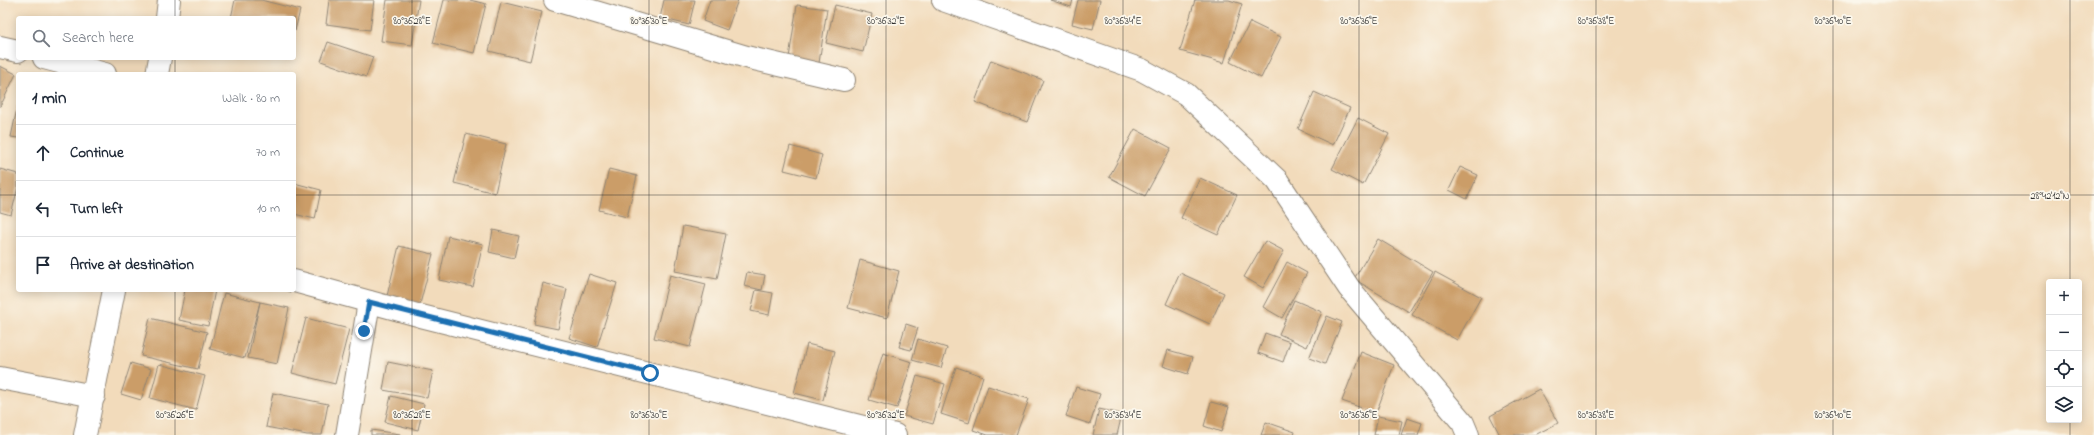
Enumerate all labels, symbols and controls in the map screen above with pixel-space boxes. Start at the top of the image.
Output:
text: 80°36'28"E [393,14,431,29]
text: 80°36'30"E [630,14,668,29]
text: 80°36'32"E [867,14,905,29]
text: 80°36'34"E [1105,14,1141,29]
text: 80°36'36"E [1340,14,1378,29]
text: 80°36'38"E [1578,14,1614,29]
text: 80°36'40"E [1814,14,1852,29]
search box [16,16,296,60]
icon: search [30,27,52,49]
text: Search here [62,27,134,49]
text: 1 min [32,86,66,111]
text: Walk · 80 m [222,89,280,108]
icon: ahead [32,142,54,164]
text: Continue [70,142,124,164]
text: 70 m [256,143,280,162]
text: 28°42'12"N [2031,189,2070,204]
icon: left [32,198,54,220]
text: Turn left [70,198,123,220]
text: 10 m [257,199,280,218]
icon: arrive [32,254,54,276]
text: Arrive at destination [70,254,194,276]
map controls [2046,279,2082,423]
button: + [2046,279,2082,315]
button: − [2046,315,2082,351]
route end [355,322,373,340]
button: locate [2046,351,2082,387]
route start [641,364,659,382]
button: layers [2046,387,2082,423]
text: 80°36'26"E [156,408,194,423]
text: 80°36'28"E [393,408,431,423]
text: 80°36'30"E [630,408,668,423]
text: 80°36'32"E [867,408,905,423]
text: 80°36'34"E [1105,408,1141,423]
text: 80°36'36"E [1340,408,1378,423]
text: 80°36'38"E [1578,408,1614,423]
text: 80°36'40"E [1814,408,1852,423]

